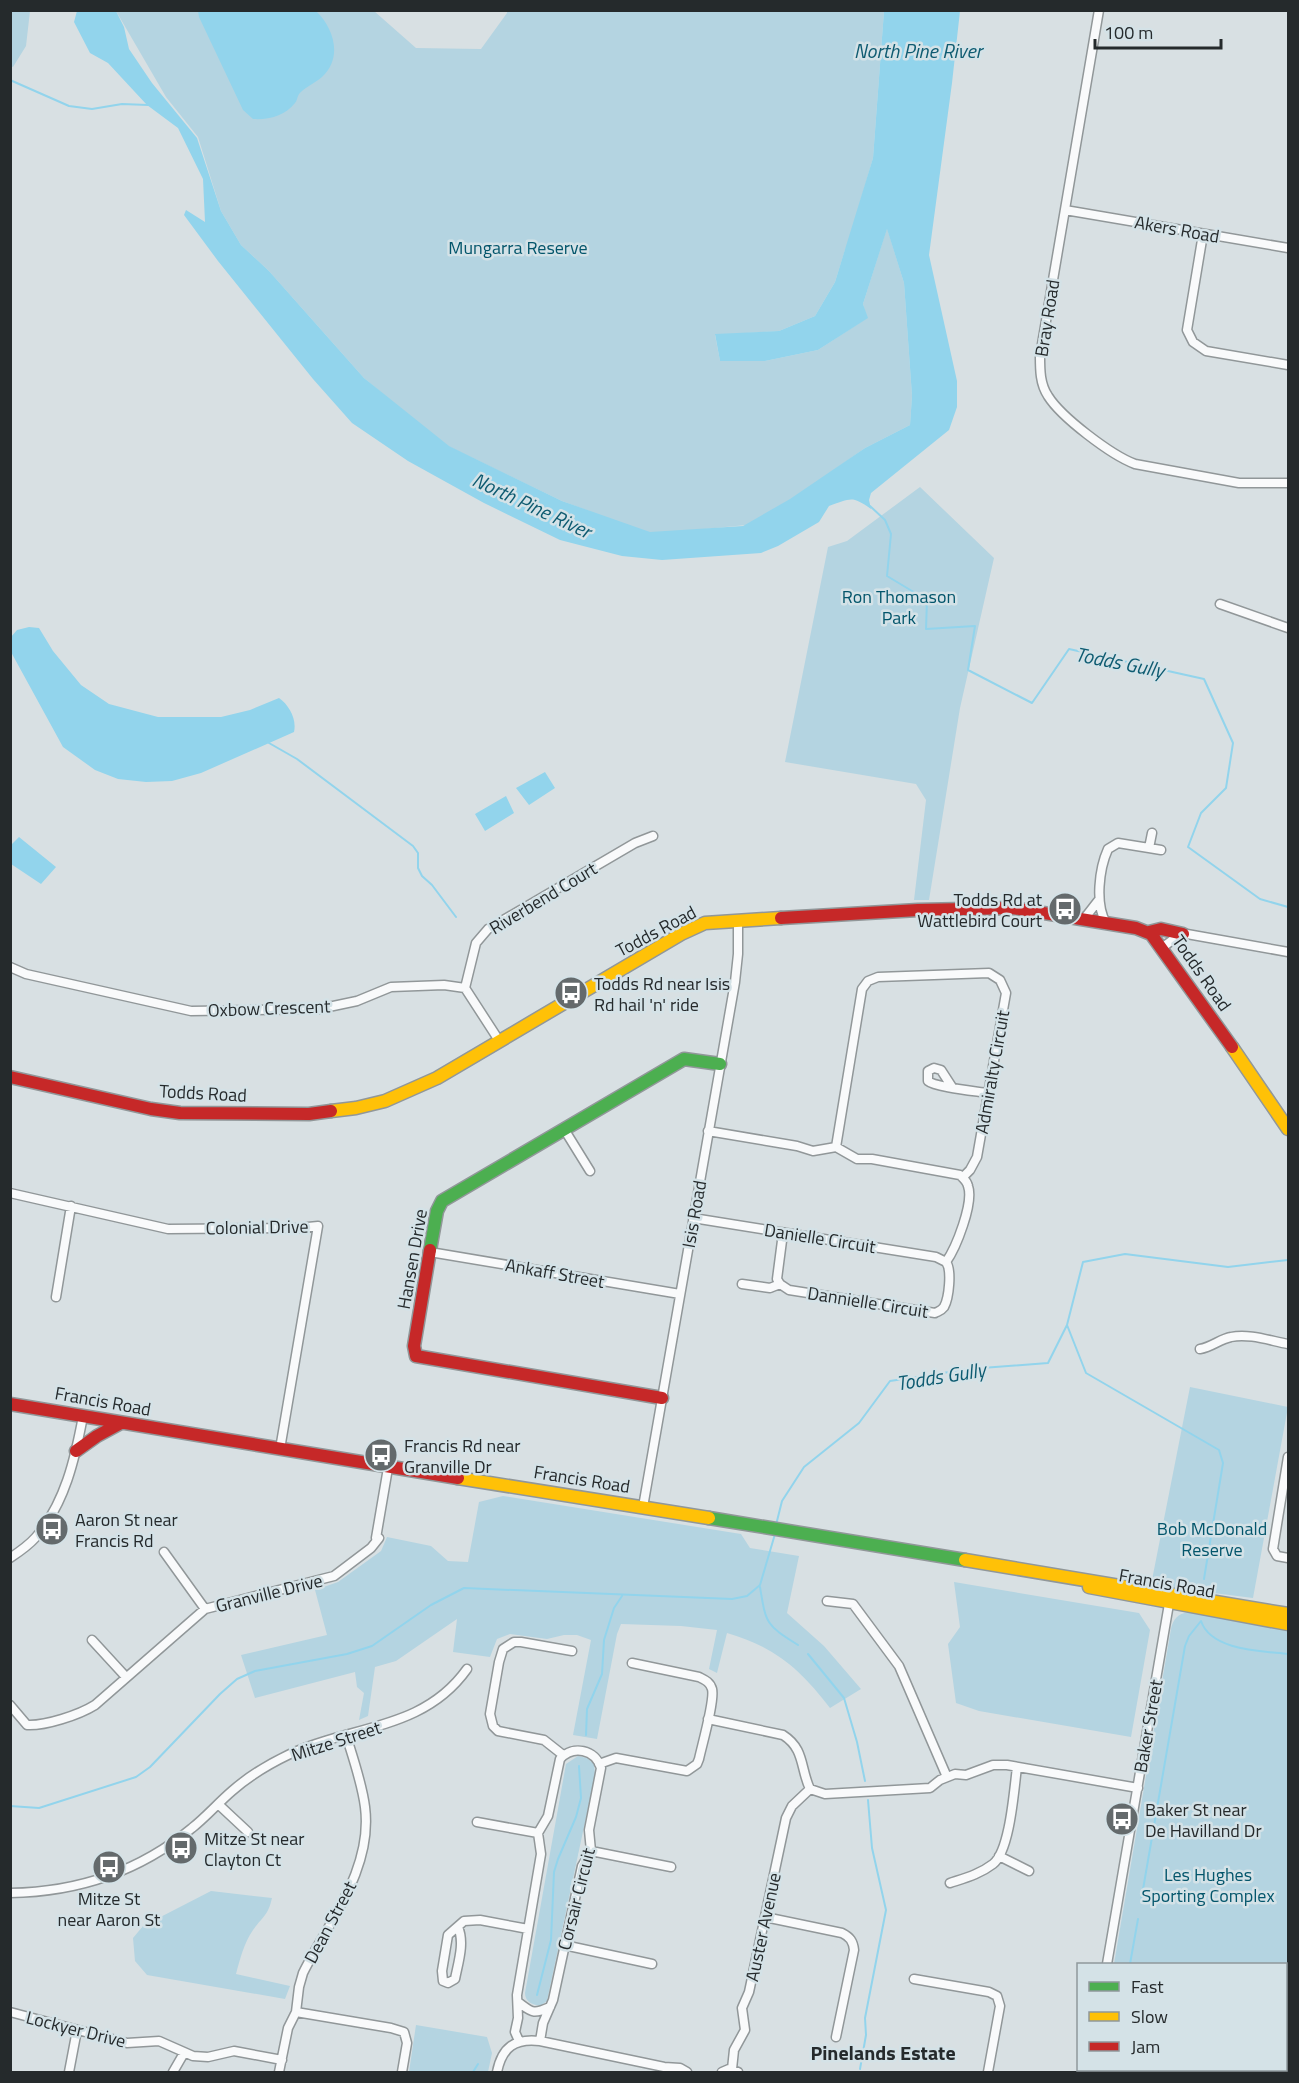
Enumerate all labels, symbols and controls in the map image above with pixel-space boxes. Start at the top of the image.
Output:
scale bar [1095,12,1221,50]
text: 100 m [1104,19,1153,46]
water label: North Pine River [854,35,985,66]
street label: Akers Road [1132,208,1222,250]
park label: Mungarra Reserve [448,234,588,261]
street label: Bray Road [1028,277,1066,359]
water label: North Pine River [467,464,599,547]
park label: Ron Thomason Park [842,583,956,631]
water label: Todds Gully [1073,638,1169,686]
street label: Riverbend Court [484,855,603,941]
place label: Todds Rd at Wattlebird Court [917,886,1043,934]
bus stop icon: Todds Rd at Wattlebird Court [1047,891,1083,927]
street label: Todds Road [611,898,701,964]
street label: Todds Road [1166,929,1238,1017]
place label: Todds Rd near Isis Rd hail 'n' ride [594,970,730,1018]
bus stop icon: Todds Rd near Isis Rd hail 'n' ride [553,975,589,1011]
street label: Oxbow Crescent [207,992,331,1024]
street label: Admiralty Circuit [968,1007,1016,1136]
street label: Todds Road [159,1077,247,1109]
street label: Isis Road [675,1178,713,1250]
street label: Hansen Drive [390,1207,434,1311]
street label: Colonial Drive [205,1213,309,1241]
street label: Danielle Circuit [763,1216,878,1260]
street label: Ankaff Street [503,1251,607,1295]
street label: Dannielle Circuit [806,1279,931,1325]
water label: Todds Gully [894,1353,990,1398]
street label: Francis Road [53,1379,153,1423]
place label: Francis Rd near Granville Dr [404,1432,521,1480]
bus stop icon: Francis Rd near Granville Dr [363,1437,399,1473]
street label: Francis Road [532,1458,632,1500]
place label: Aaron St near Francis Rd [75,1506,178,1554]
bus stop icon: Aaron St near Francis Rd [34,1511,70,1547]
park label: Bob McDonald Reserve [1157,1515,1267,1563]
street label: Francis Road [1117,1561,1217,1605]
street label: Granville Drive [213,1567,325,1619]
street label: Baker Street [1127,1677,1170,1775]
street label: Mitze Street [288,1714,385,1768]
place label: Baker St near De Havilland Dr [1145,1796,1262,1844]
bus stop icon: Baker St near De Havilland Dr [1104,1801,1140,1837]
place label: Mitze St near Clayton Ct [204,1825,304,1873]
bus stop icon: Mitze St near Clayton Ct [163,1830,199,1866]
street label: Corsair Circuit [550,1844,602,1953]
bus stop icon: Mitze St near Aaron St [91,1849,127,1885]
park label: Les Hughes Sporting Complex [1141,1861,1275,1909]
street label: Auster Avenue [738,1870,788,1984]
street label: Dean Street [297,1875,363,1968]
place label: Mitze St near Aaron St [58,1885,161,1933]
legend [1077,1963,1287,2071]
text: Fast [1131,1973,1164,2000]
text: Slow [1131,2003,1168,2030]
street label: Lockyer Drive [23,2004,129,2054]
text: Jam [1131,2033,1160,2060]
district label: Pinelands Estate [810,2037,956,2068]

